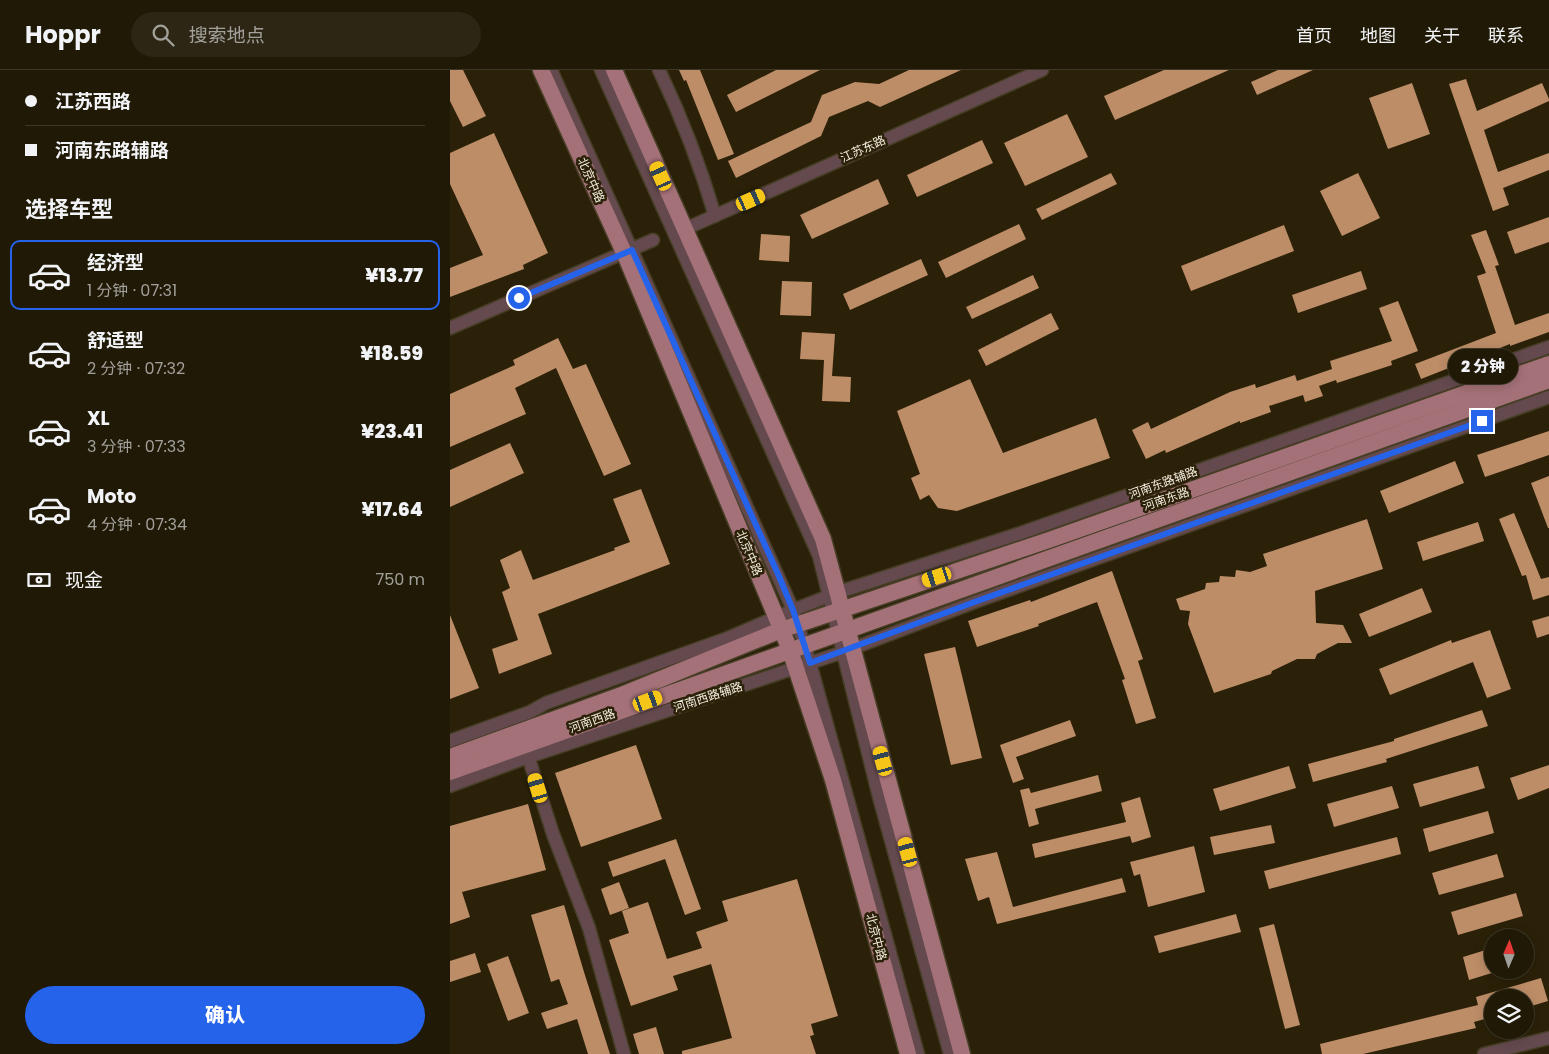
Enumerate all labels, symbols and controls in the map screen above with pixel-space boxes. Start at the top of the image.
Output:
search box [131,12,481,57]
text: Hoppr [25,18,101,51]
icon: search [149,21,177,49]
text: 搜索地点 [189,22,265,49]
text: 首页 [1296,23,1332,48]
text: 地图 [1360,23,1396,48]
text: 关于 [1424,23,1460,48]
text: 联系 [1488,23,1524,48]
text: 江苏西路 [55,88,131,115]
street label: 江苏东路 [837,131,888,166]
text: 河南东路辅路 [55,137,169,164]
street label: 北京中路 [574,154,609,205]
car [648,159,673,193]
car [734,187,767,213]
text: 选择车型 [25,194,113,225]
text: 经济型 [87,249,144,276]
icon: car [27,253,72,298]
text: ¥13.77 [365,262,423,289]
text: 1 分钟 · 07:31 [87,279,177,302]
route start [508,287,530,309]
text: 舒适型 [87,327,144,354]
icon: car [27,331,72,376]
text: ¥18.59 [360,340,423,367]
callout: 2 分钟 [1447,348,1517,384]
text: 2 分钟 [1461,355,1505,378]
text: 2 分钟 · 07:32 [87,357,185,380]
text: XL [87,405,110,432]
icon: car [27,409,72,454]
route end [1471,410,1493,432]
text: ¥23.41 [361,418,423,445]
text: 3 分钟 · 07:33 [87,435,186,458]
street label: 河南东路辅路 [1127,464,1199,502]
text: Moto [87,483,136,510]
street label: 河南东路 [1141,484,1191,514]
icon: car [27,487,72,532]
text: ¥17.64 [361,496,423,523]
text: 4 分钟 · 07:34 [87,513,187,536]
street label: 北京中路 [732,527,767,578]
car [920,565,953,589]
icon: cash [25,566,53,594]
text: 现金 [65,567,103,594]
text: 750 m [375,568,425,591]
street label: 河南西路辅路 [671,677,745,716]
car [631,689,664,713]
street label: 河南西路 [566,704,617,737]
car [871,745,894,777]
car [526,771,549,805]
car [896,836,919,868]
street label: 北京中路 [862,911,891,962]
north arrow [1484,929,1534,979]
map controls [1484,929,1534,1039]
button: 确认 [25,986,425,1044]
button: layers [1484,989,1534,1039]

